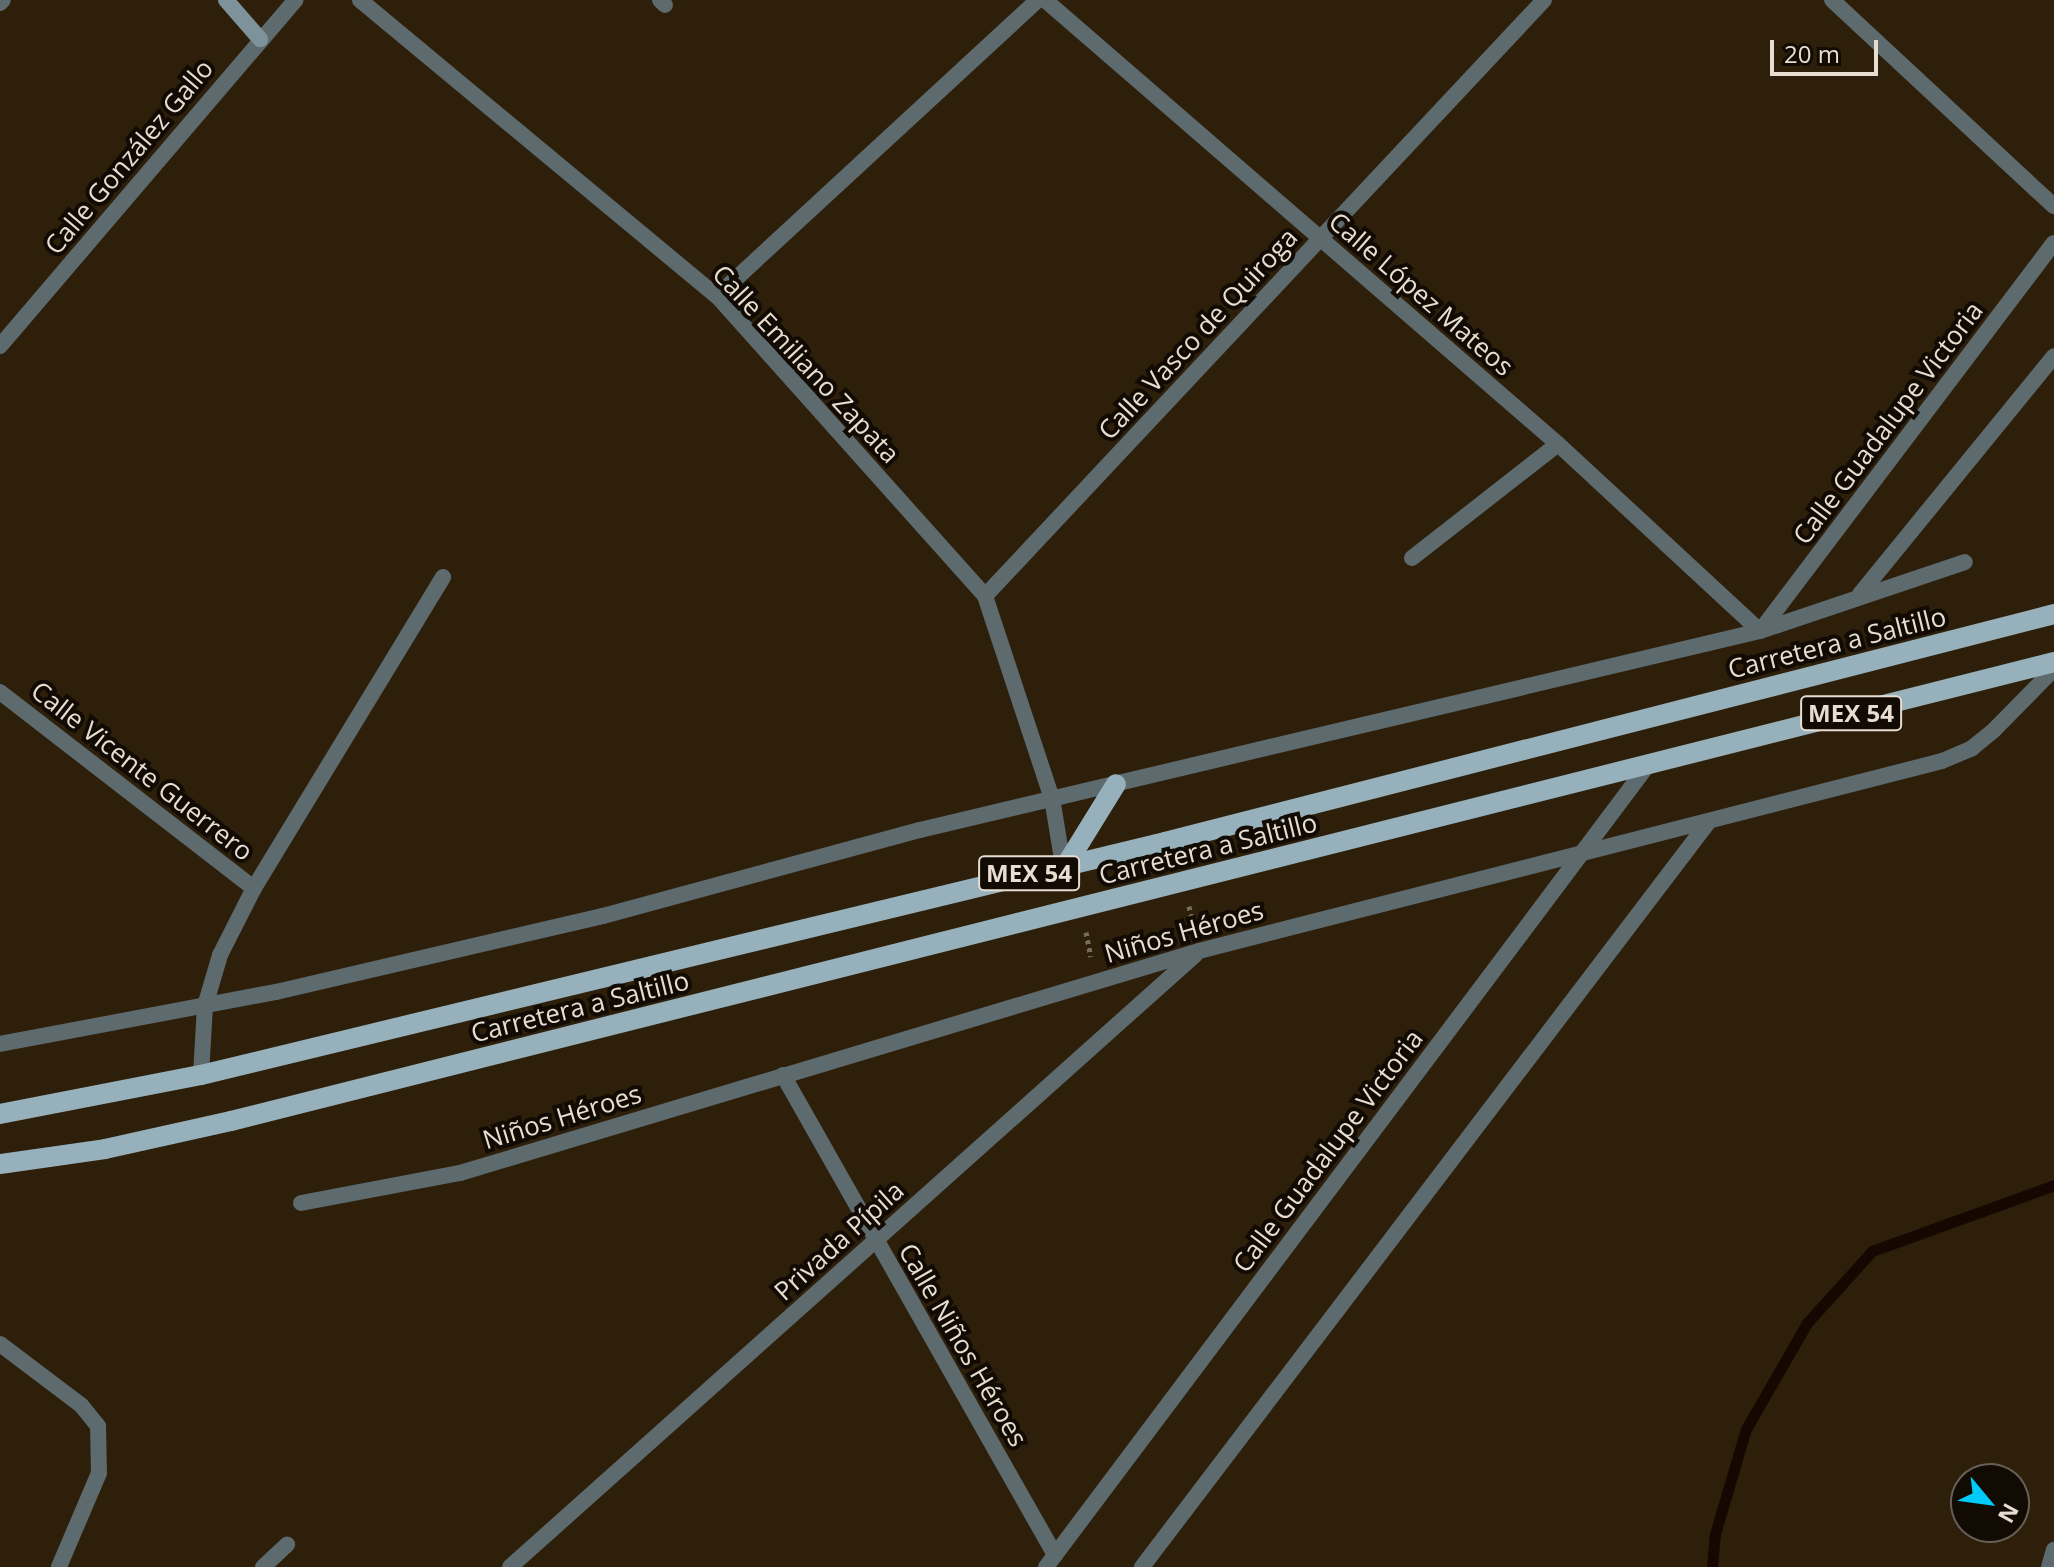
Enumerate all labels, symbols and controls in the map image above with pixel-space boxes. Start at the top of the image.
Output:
scale bar [1774,24,1882,74]
text: 20 m [1784,37,1840,70]
street label: Calle González Gallo [38,53,220,261]
street label: Calle López Mateos [1323,206,1519,382]
street label: Calle Vasco de Quiroga [1092,222,1304,446]
street label: Calle Emiliano Zapata [706,258,906,470]
street label: Calle Guadalupe Victoria [1787,295,1989,551]
street label: Carretera a Saltillo [1725,601,1949,685]
street label: Calle Vicente Guerrero [25,675,259,867]
road number: MEX 54 [1799,693,1903,733]
street label: Carretera a Saltillo [1096,807,1320,891]
road number: MEX 54 [977,853,1081,893]
street label: Niños Héroes [1101,894,1267,970]
street label: Carretera a Saltillo [468,965,692,1049]
street label: Calle Guadalupe Victoria [1227,1023,1429,1279]
street label: Niños Héroes [479,1078,645,1156]
street label: Privada Pípila [768,1175,910,1307]
street label: Calle Niños Héroes [892,1238,1034,1452]
north arrow [1950,1463,2030,1543]
text: N [1992,1499,2027,1529]

